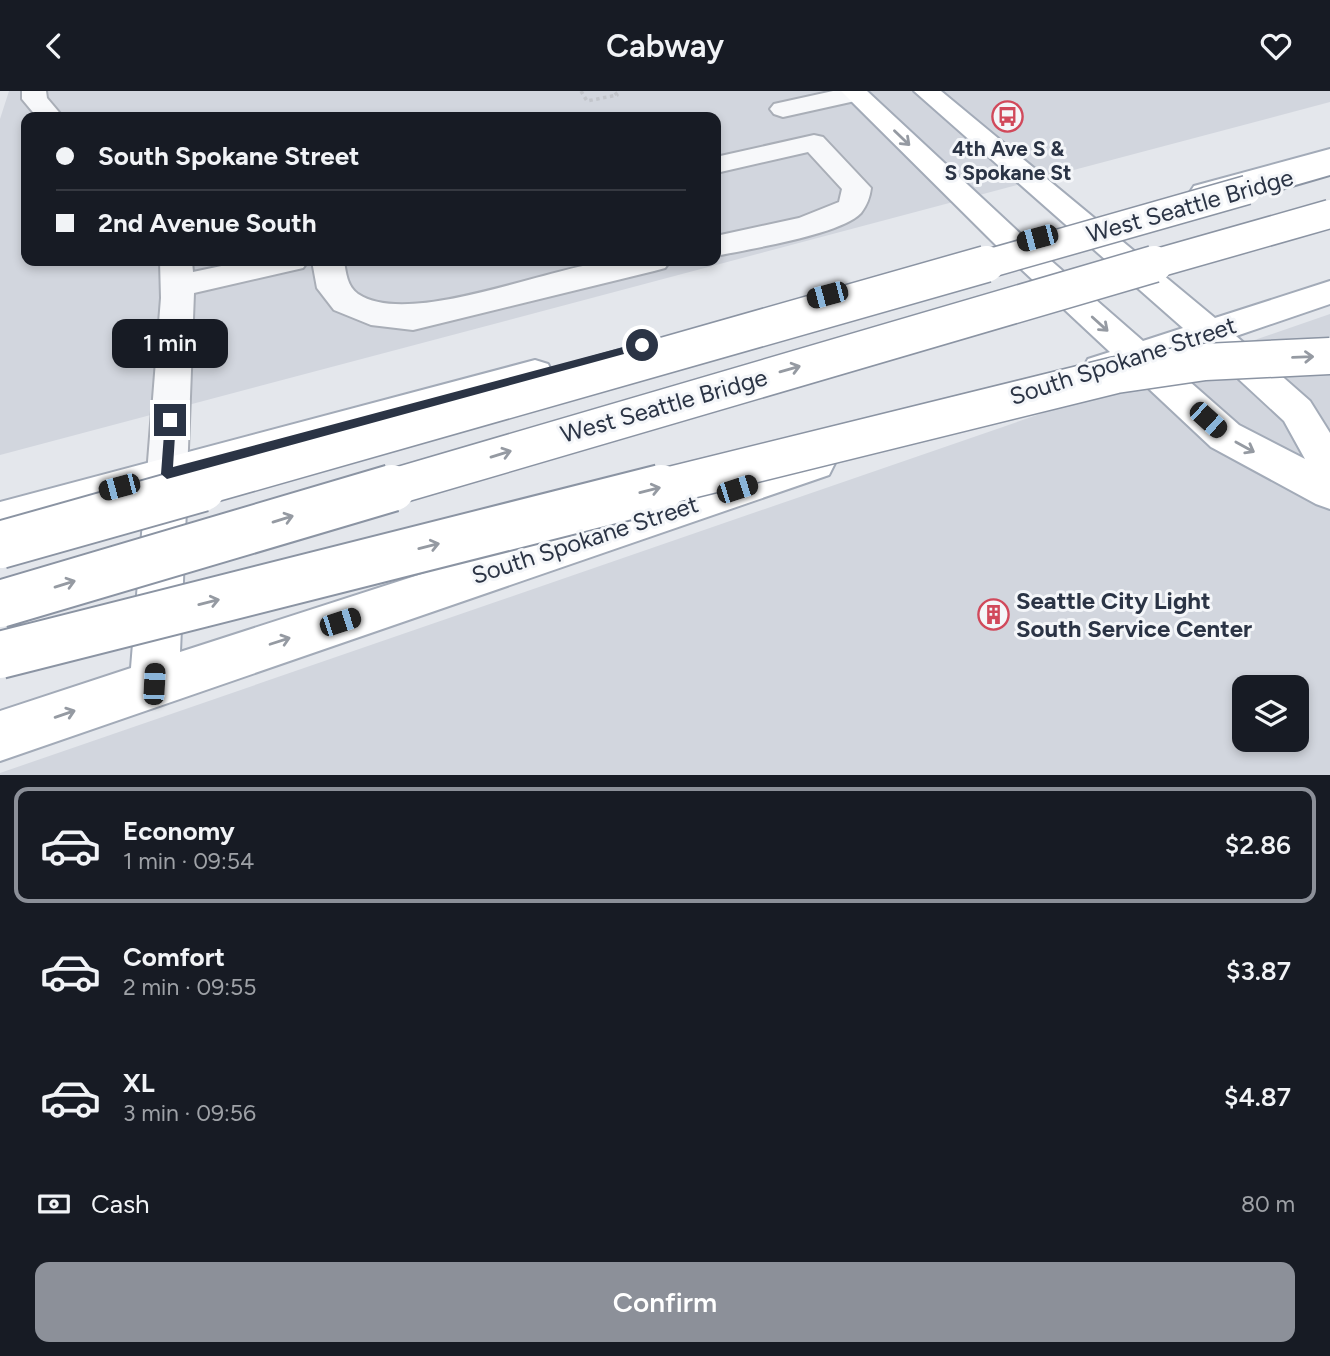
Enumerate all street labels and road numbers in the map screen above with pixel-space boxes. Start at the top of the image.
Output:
street label: West Seattle Bridge [1083,162,1296,249]
street label: South Spokane Street [1006,310,1240,411]
street label: West Seattle Bridge [557,362,770,449]
street label: South Spokane Street [468,489,702,590]

